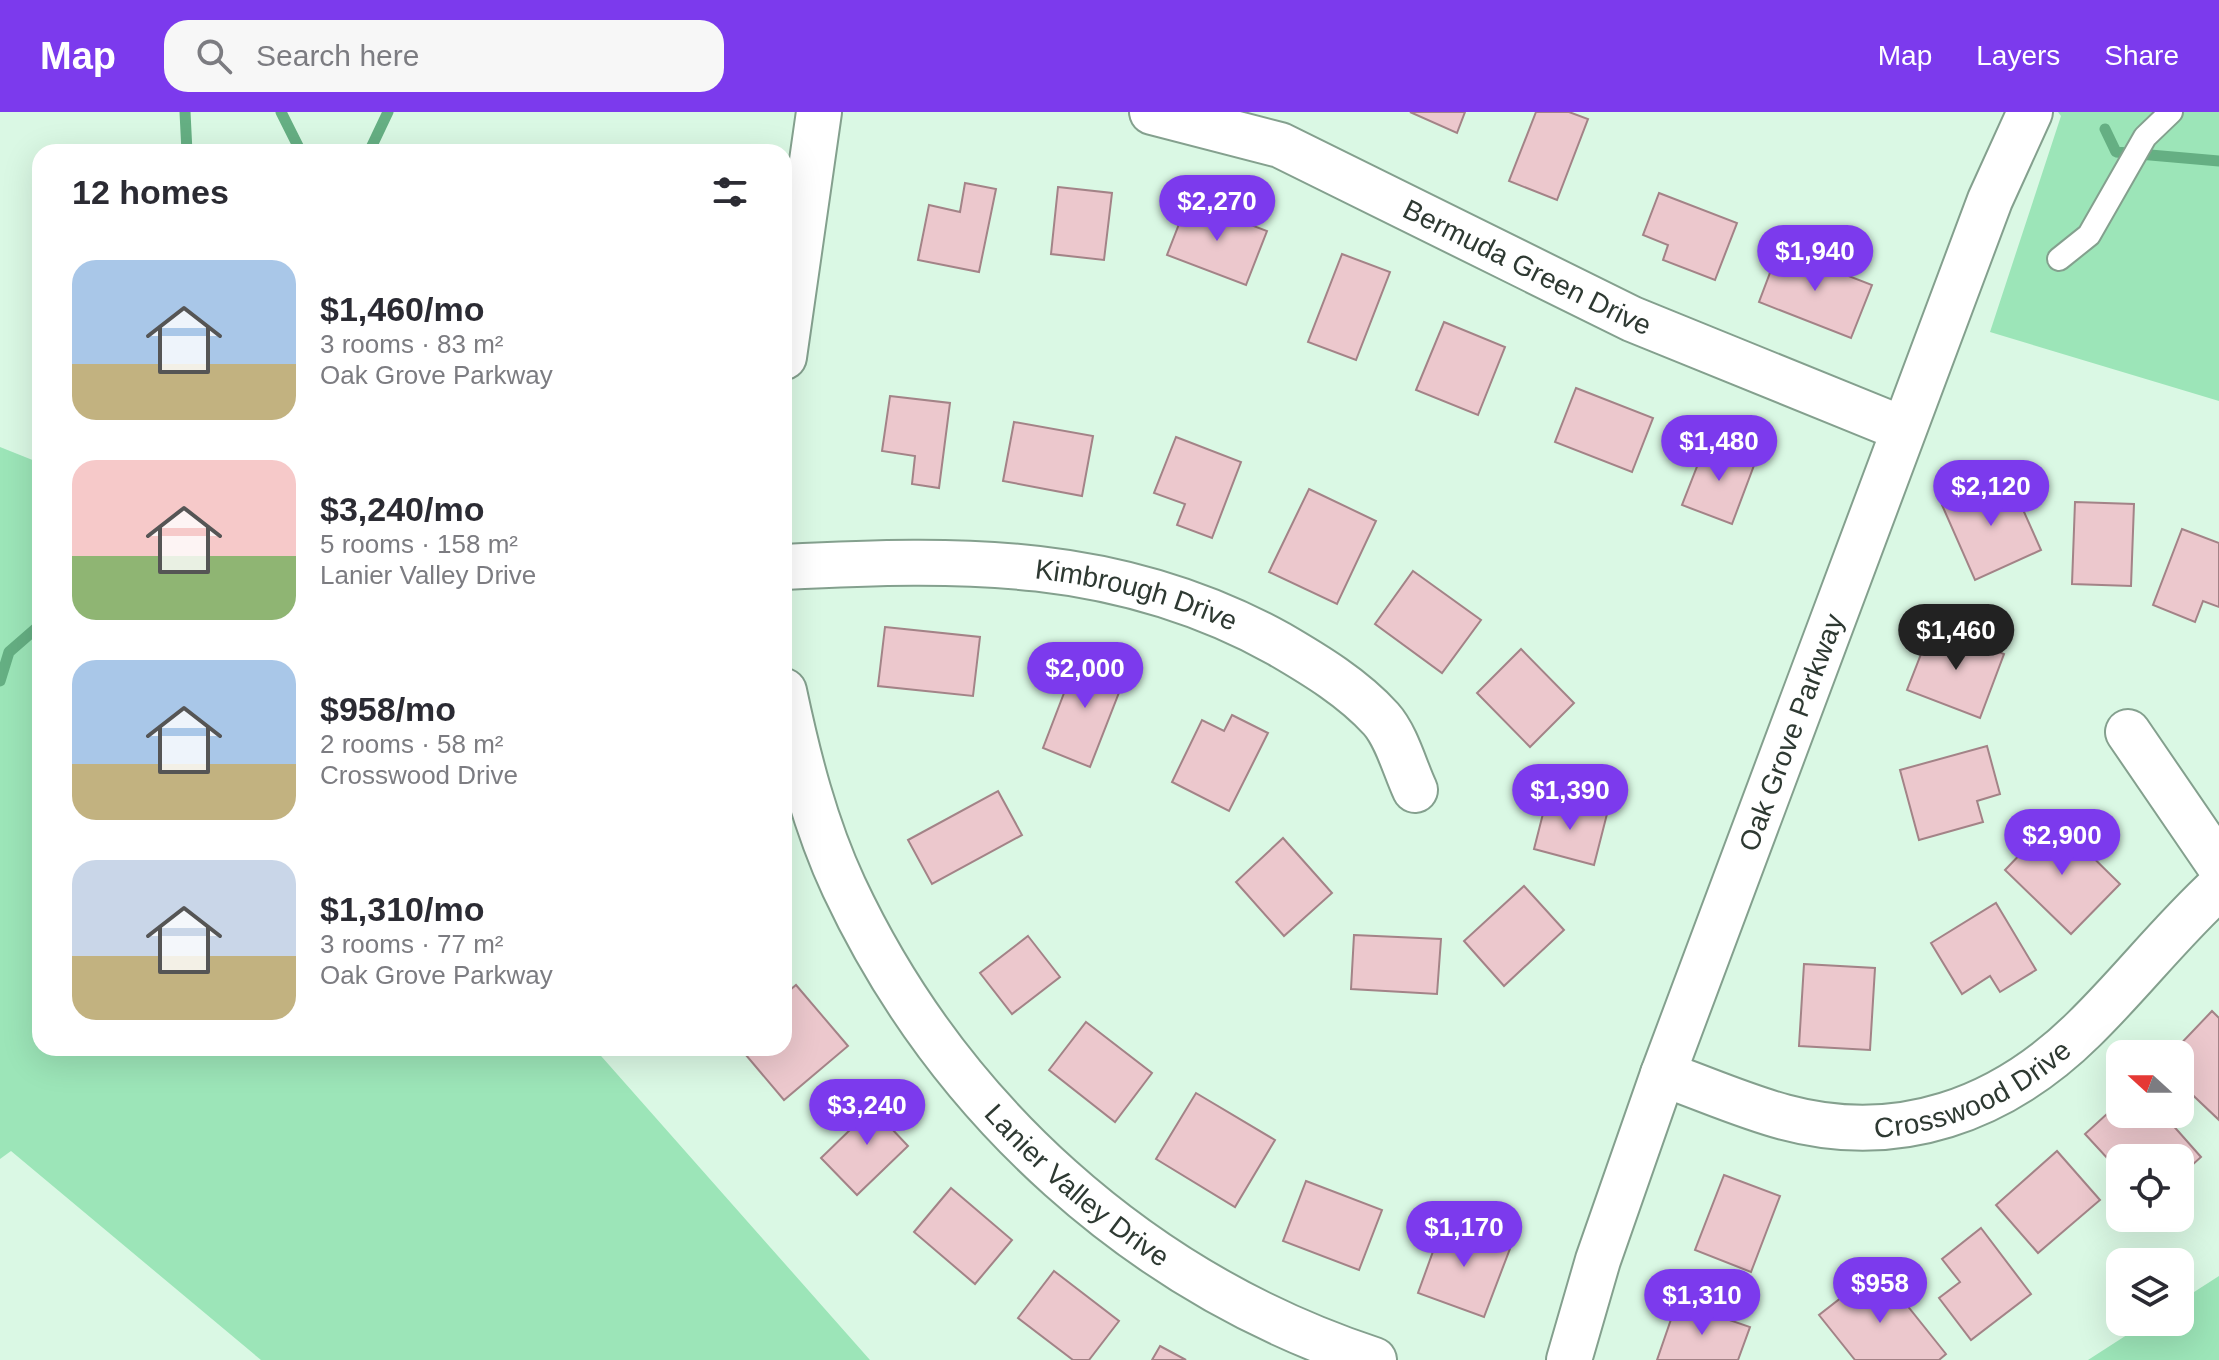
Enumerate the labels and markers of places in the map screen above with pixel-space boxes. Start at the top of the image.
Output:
pin: $2,270 [1152,175,1282,243]
pin: $1,940 [1750,225,1880,293]
pin: $1,480 [1654,415,1784,483]
pin: $2,120 [1926,460,2056,528]
pin: $1,460 [1891,604,2021,672]
pin: $2,000 [1020,642,1150,710]
pin: $1,390 [1505,764,1635,832]
pin: $2,900 [1997,809,2127,877]
pin: $3,240 [802,1079,932,1147]
pin: $1,170 [1399,1201,1529,1269]
pin: $958 [1833,1257,1927,1325]
pin: $1,310 [1637,1269,1767,1337]

